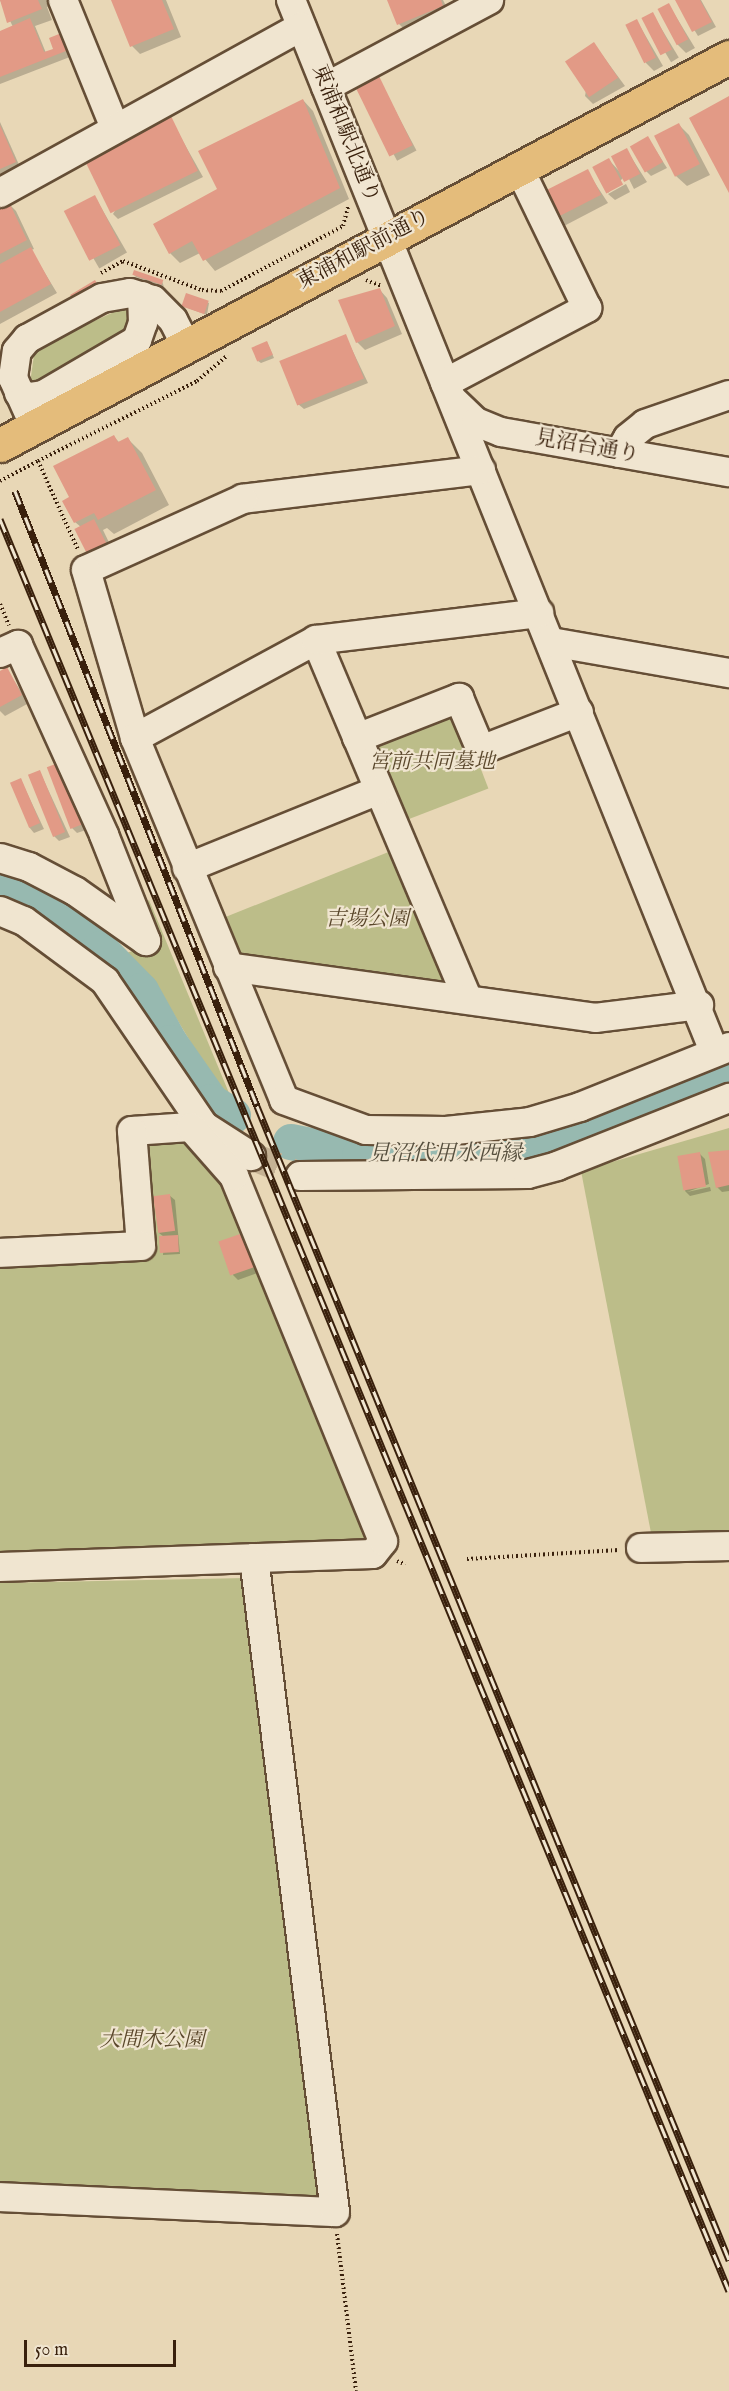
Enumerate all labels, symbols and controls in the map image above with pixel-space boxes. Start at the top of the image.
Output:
street label: 東浦和駅北通り [306,61,384,207]
street label: 東浦和駅前通り [293,204,435,296]
street label: 見沼台通り [533,425,641,469]
park label: 宮前共同墓地 [369,750,495,776]
park label: 吉場公園 [325,907,409,933]
water label: 見沼代用水西縁 [368,1142,522,1168]
park label: 大間木公園 [100,2028,204,2054]
scale bar [27,2328,178,2366]
text: 50 m [35,2339,68,2362]

